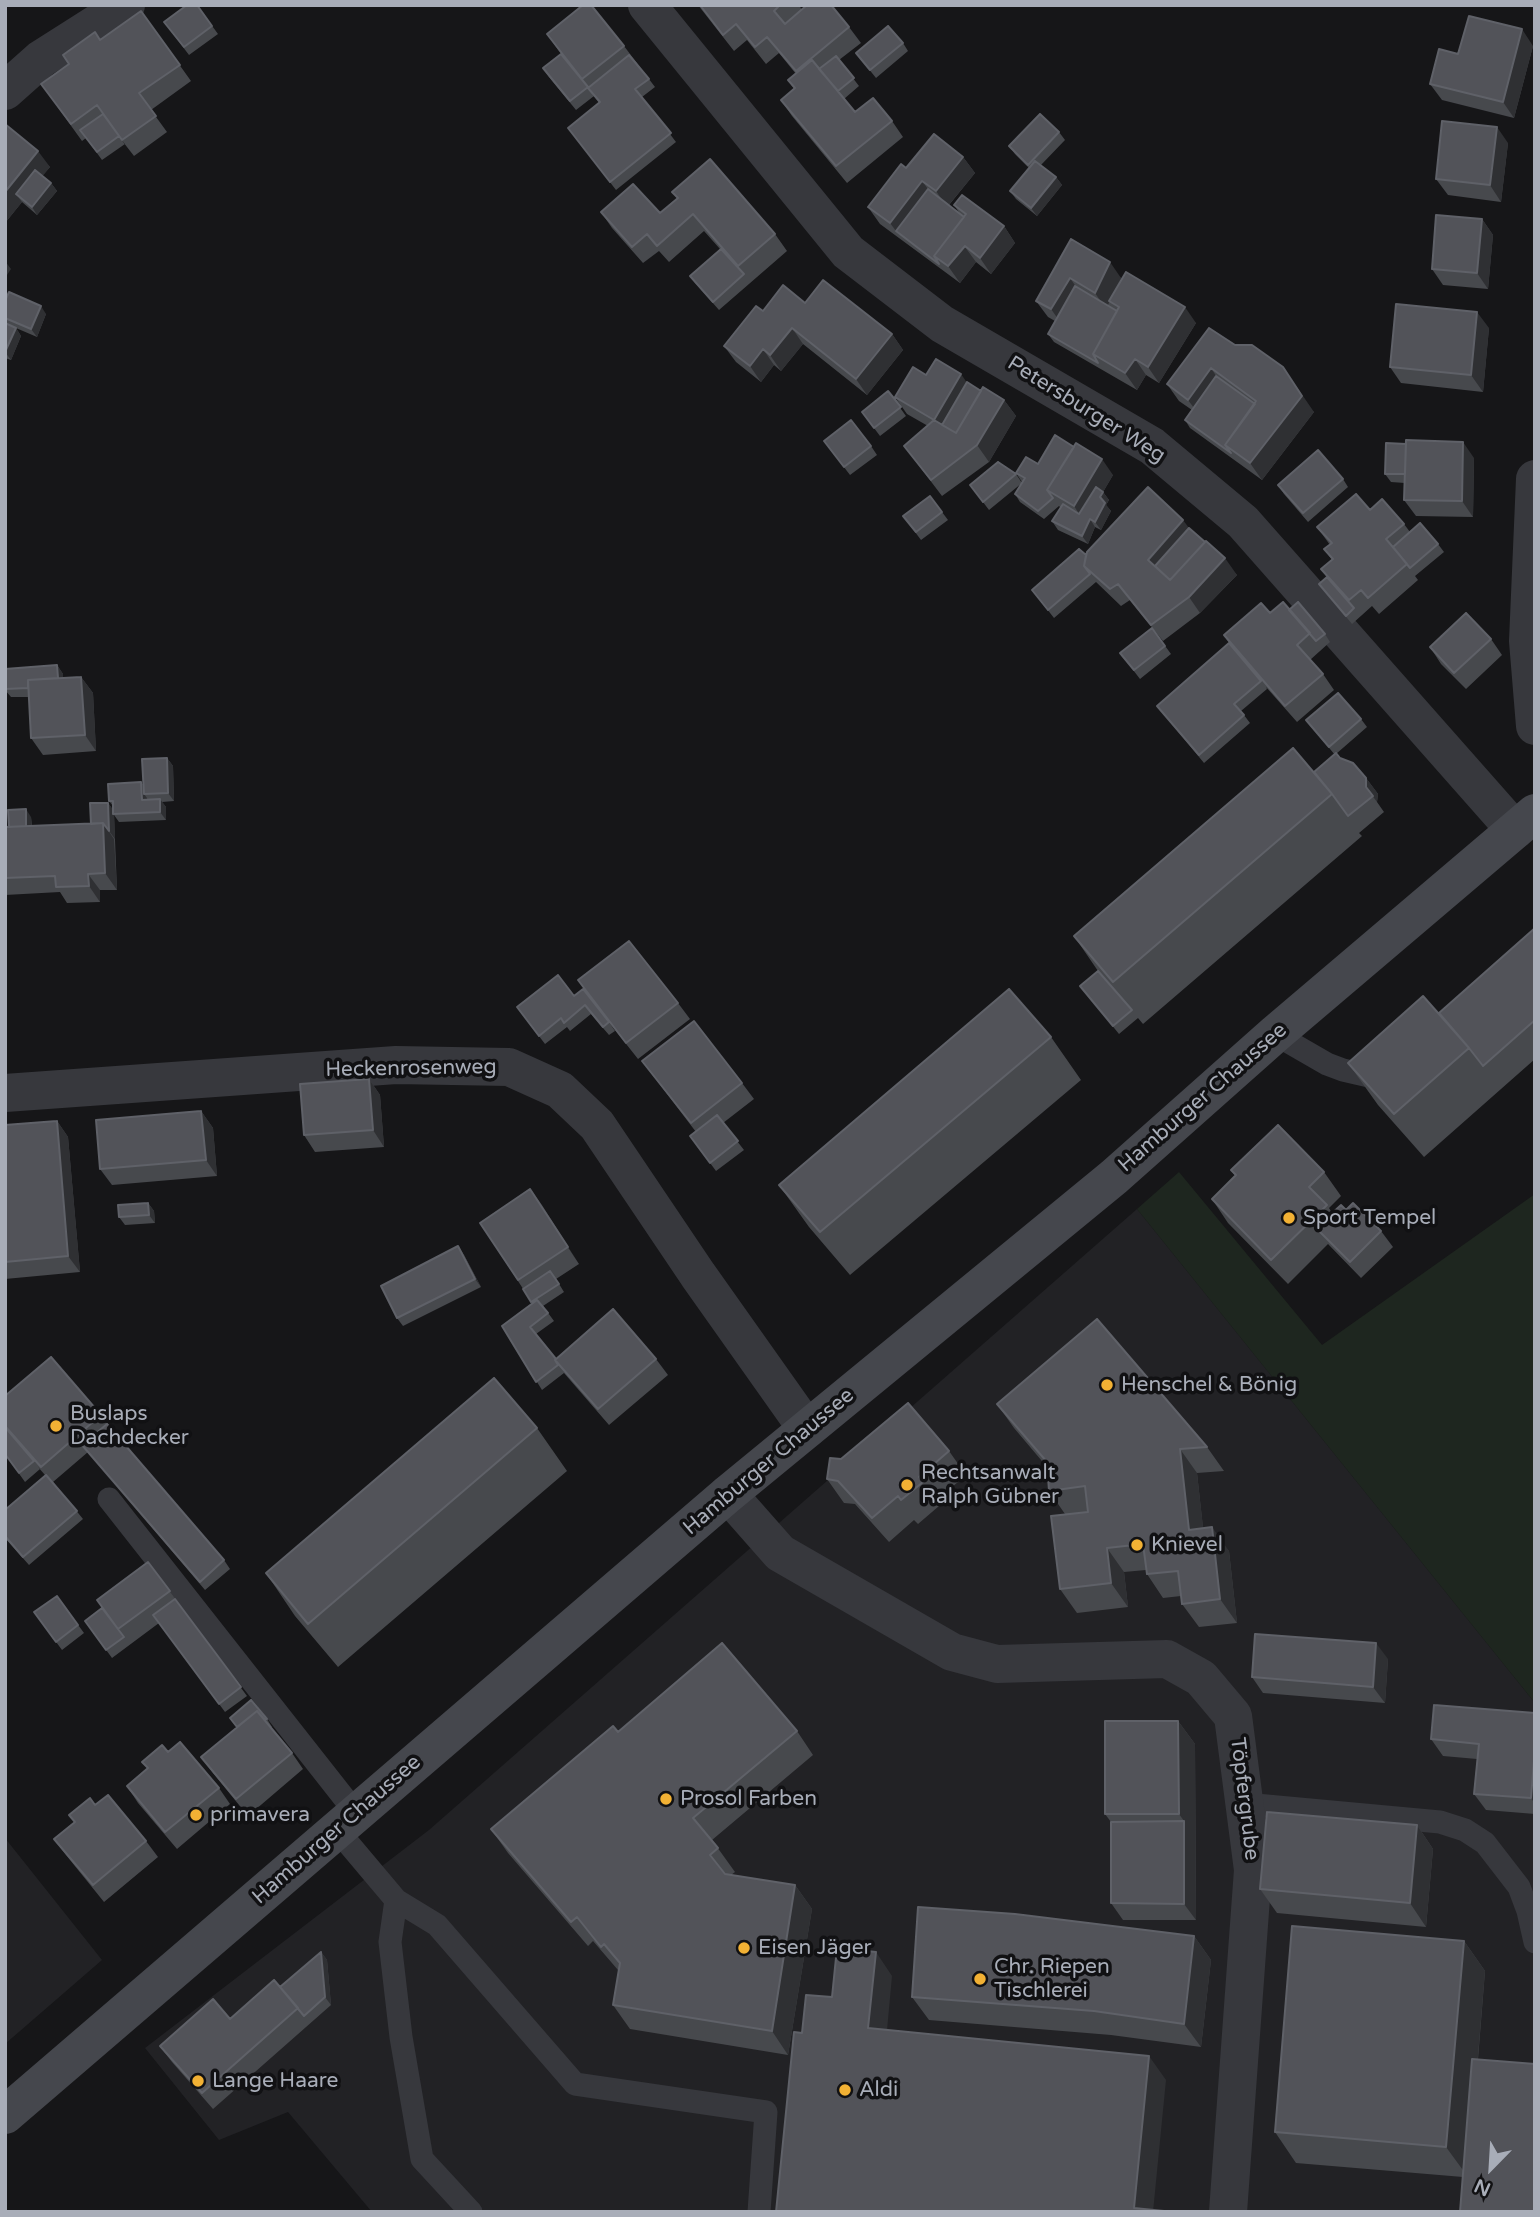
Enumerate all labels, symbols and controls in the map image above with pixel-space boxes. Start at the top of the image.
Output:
street label: Petersburger Weg [1002,351,1170,469]
street label: Hamburger Chaussee [1114,1018,1292,1178]
street label: Heckenrosenweg [325,1055,497,1083]
place label: Sport Tempel [1303,1205,1436,1231]
marker: Sport Tempel [1281,1210,1297,1226]
place label: Henschel & Bönig [1121,1372,1297,1398]
marker: Henschel & Bönig [1099,1377,1115,1393]
street label: Hamburger Chaussee [678,1383,860,1541]
place label: Buslaps Dachdecker [70,1401,189,1451]
marker: Buslaps Dachdecker [48,1418,64,1434]
place label: Rechtsanwalt Ralph Gübner [921,1460,1059,1510]
marker: Rechtsanwalt Ralph Gübner [899,1477,915,1493]
place label: Knievel [1151,1532,1223,1558]
marker: Knievel [1129,1537,1145,1553]
street label: Töpfergrube [1224,1736,1264,1862]
street label: Hamburger Chaussee [248,1750,426,1910]
place label: Prosol Farben [680,1786,817,1812]
marker: Prosol Farben [658,1791,674,1807]
place label: primavera [210,1802,310,1828]
marker: primavera [188,1807,204,1823]
place label: Eisen Jäger [758,1935,872,1961]
marker: Eisen Jäger [736,1940,752,1956]
place label: Chr. Riepen Tischlerei [994,1954,1110,2004]
marker: Chr. Riepen Tischlerei [972,1971,988,1987]
place label: Lange Haare [212,2068,338,2094]
marker: Lange Haare [190,2073,206,2089]
place label: Aldi [859,2077,898,2103]
marker: Aldi [837,2082,853,2098]
north arrow [1456,2133,1526,2203]
text: N [1471,2174,1494,2200]

